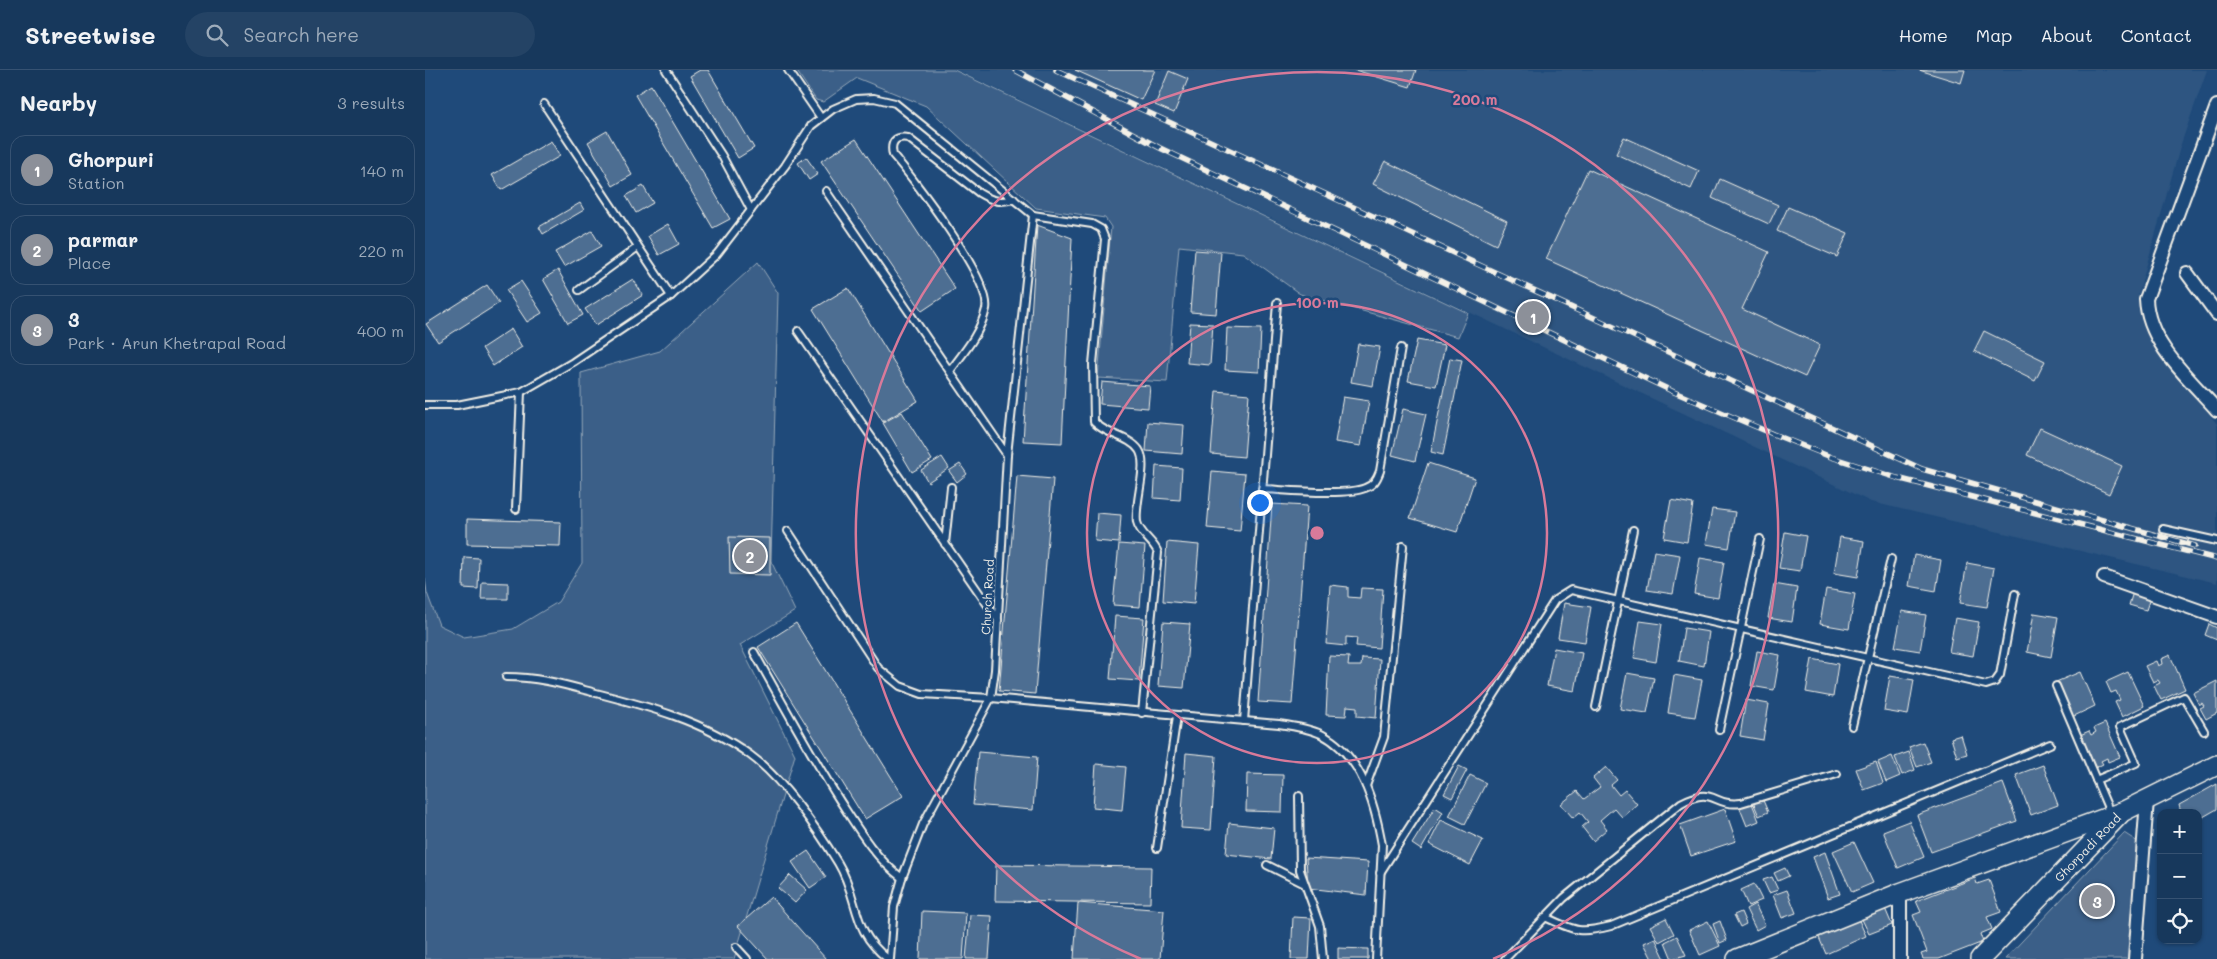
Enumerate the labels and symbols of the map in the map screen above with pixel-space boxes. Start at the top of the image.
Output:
text: 200 m [1453,89,1498,109]
text: 100 m [1295,292,1339,312]
pin: 1 [1517,298,1549,336]
your location [1247,490,1273,516]
centre of rings [1308,524,1326,542]
pin: 2 [734,537,766,575]
street label: Church Road [977,558,997,635]
street label: Ghorpadi Road [2051,810,2124,885]
pin: 3 [2081,882,2113,920]

